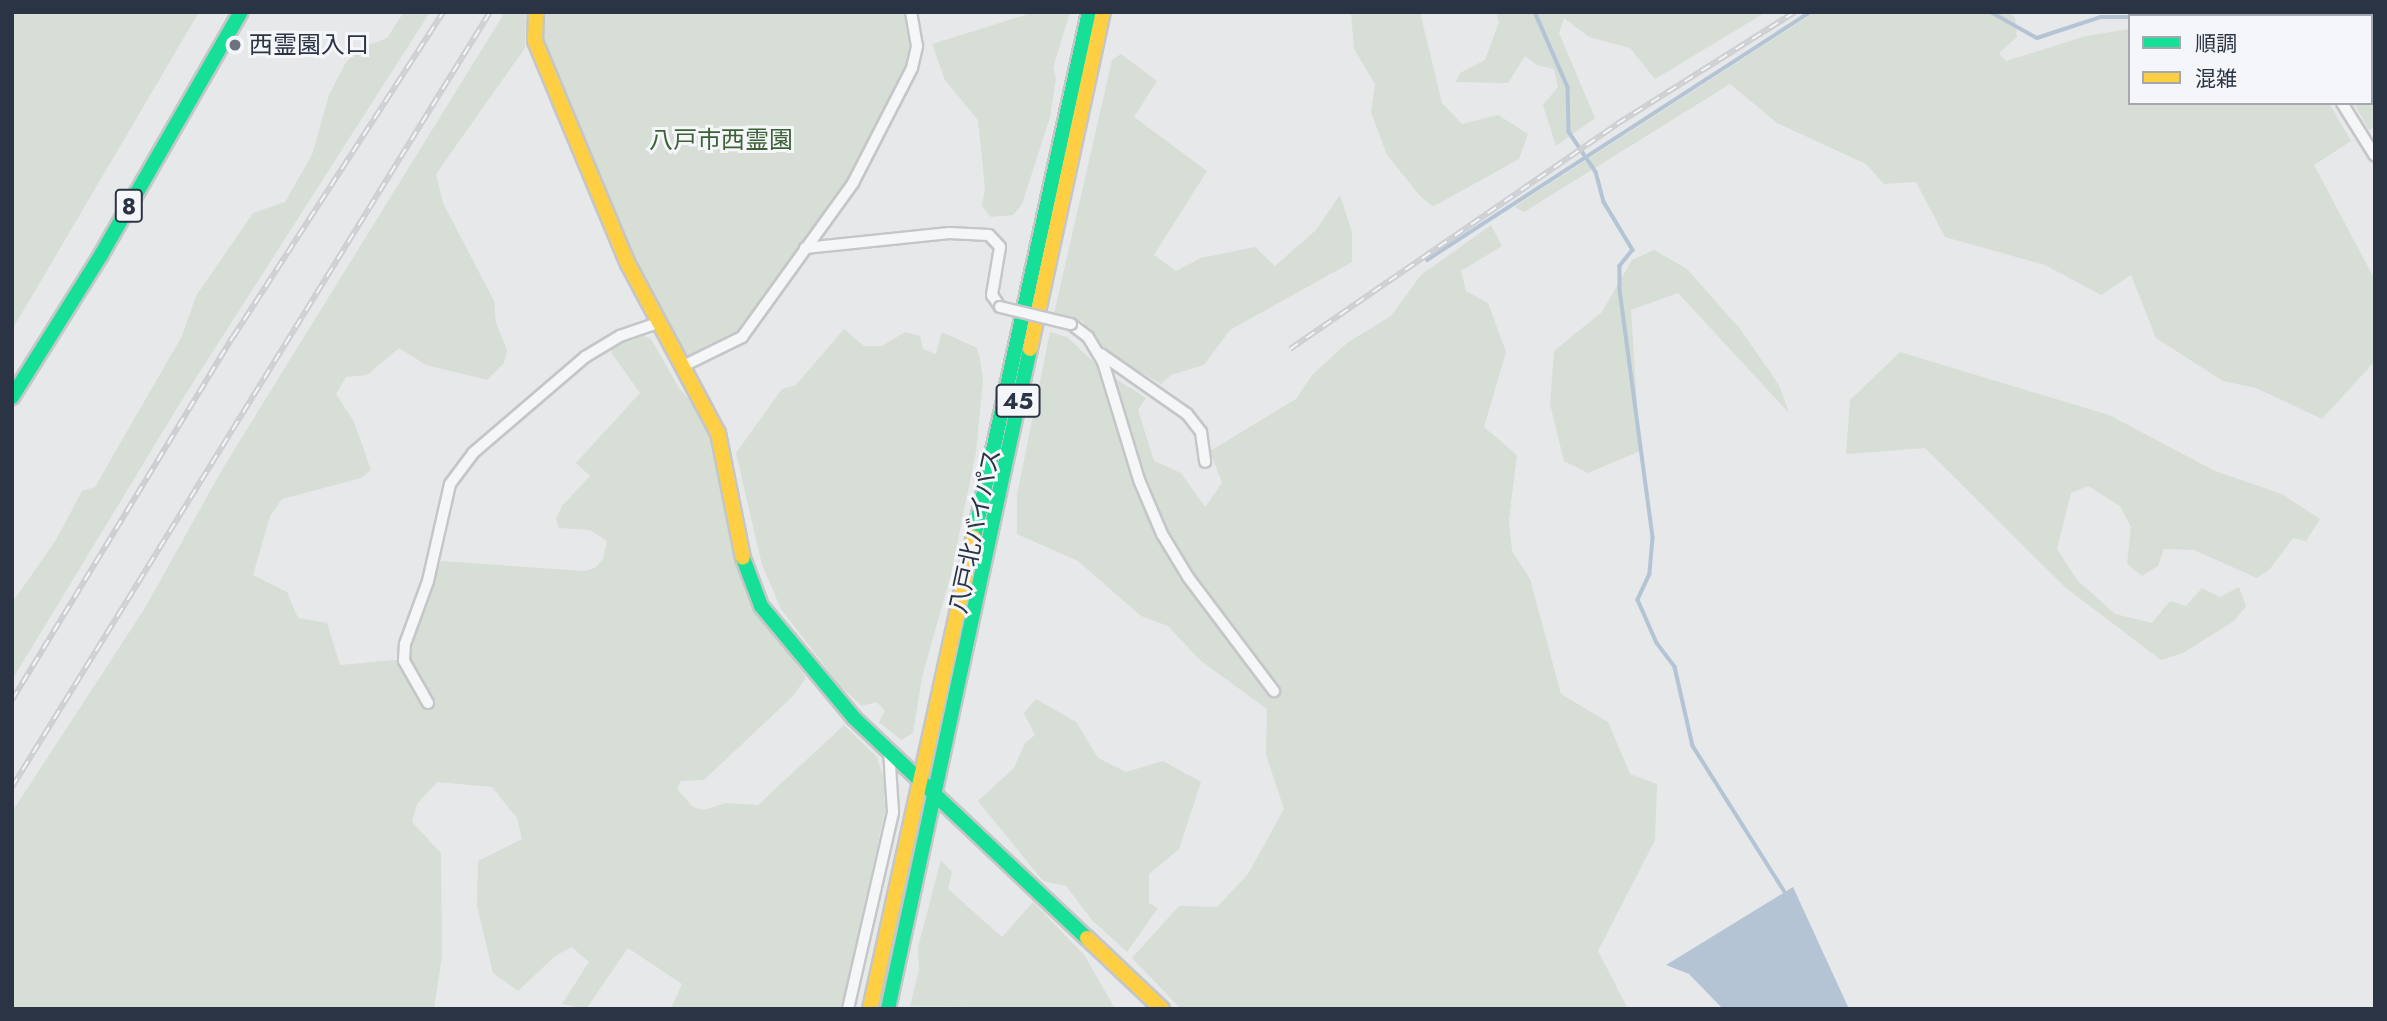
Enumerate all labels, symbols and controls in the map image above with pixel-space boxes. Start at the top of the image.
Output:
legend [2128,14,2373,105]
text: 順調 [2195,29,2237,59]
place label: 西霊園入口 [249,31,369,59]
marker: 西霊園入口 [227,37,243,53]
text: 混雑 [2195,64,2237,94]
park label: 八戸市西霊園 [649,126,793,154]
road number: 8 [113,186,145,226]
road number: 45 [995,382,1041,420]
street label: 八戸北バイパス [943,446,1007,616]

